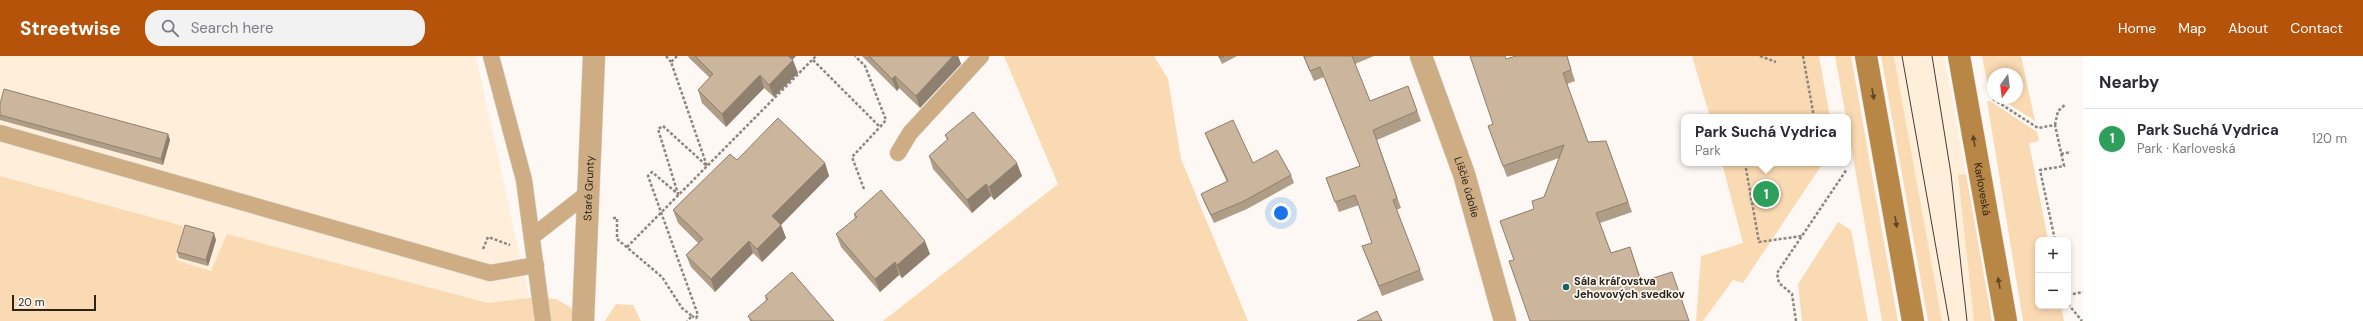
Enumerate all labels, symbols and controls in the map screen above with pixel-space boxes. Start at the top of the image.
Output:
search box [145,10,425,46]
text: Streetwise [20,16,121,41]
icon: search [159,17,181,39]
text: Search here [191,18,273,38]
text: Home [2118,19,2156,37]
text: Map [2178,19,2206,37]
text: About [2228,19,2268,37]
text: Contact [2290,19,2343,37]
north arrow [1987,68,2023,104]
text: Nearby [2099,71,2159,93]
one-way arrow [1870,88,1876,101]
popup [1681,114,1851,166]
text: Park Suchá Vydrica [2137,120,2279,140]
text: Park Suchá Vydrica [1695,122,1837,142]
text: 1 [2110,130,2114,147]
text: 120 m [2312,130,2347,147]
one-way arrow [1971,135,1977,147]
text: Park · Karloveská [2137,140,2236,157]
text: Park [1695,142,1721,159]
street label: Staré Grunty [580,155,597,221]
street label: Líščie údolie [1451,155,1483,219]
street label: Karloveská [1971,161,1994,217]
pin: 1 [1753,179,1779,209]
your location [1271,203,1291,223]
one-way arrow [1893,216,1899,229]
map controls [2035,237,2071,309]
button: + [2035,237,2071,273]
button: − [2035,273,2071,309]
place label: Sála kráľovstva Jehovových svedkov [1574,274,1685,301]
one-way arrow [1996,276,2002,289]
marker: Sála kráľovstva Jehovových svedkov [1561,282,1571,292]
scale bar [12,293,96,312]
text: 20 m [18,295,44,309]

